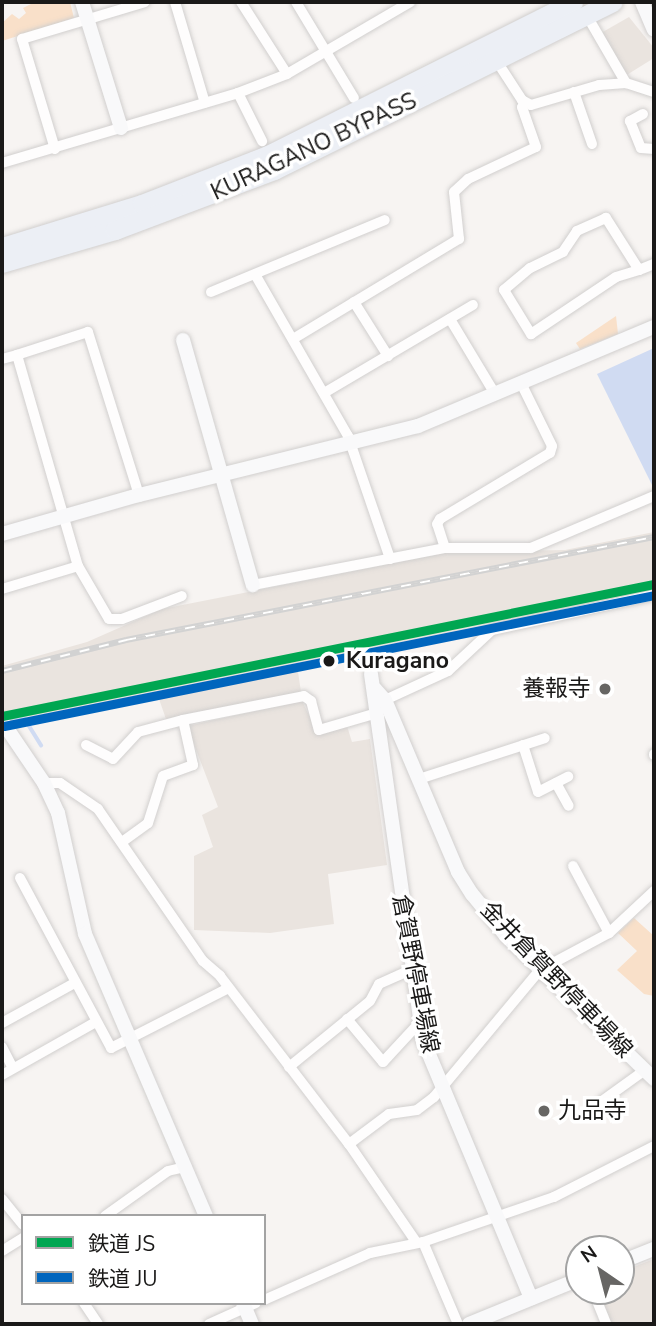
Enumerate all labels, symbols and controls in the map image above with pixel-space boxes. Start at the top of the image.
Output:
street label: KURAGANO BYPASS [207,87,421,207]
place label: Kuragano [346,647,449,675]
marker: Kuragano [318,650,340,672]
place label: 養報寺 [522,675,591,703]
marker: 養報寺 [597,681,613,697]
street label: 倉賀野停車場線 [386,892,444,1056]
street label: 金井倉賀野停車場線 [474,896,638,1064]
place label: 九品寺 [558,1097,627,1125]
marker: 九品寺 [536,1103,552,1119]
legend [21,1214,266,1305]
text: 鉄道 JS [88,1230,155,1258]
north arrow [565,1235,635,1305]
text: N [576,1240,602,1269]
text: 鉄道 JU [88,1265,158,1293]

